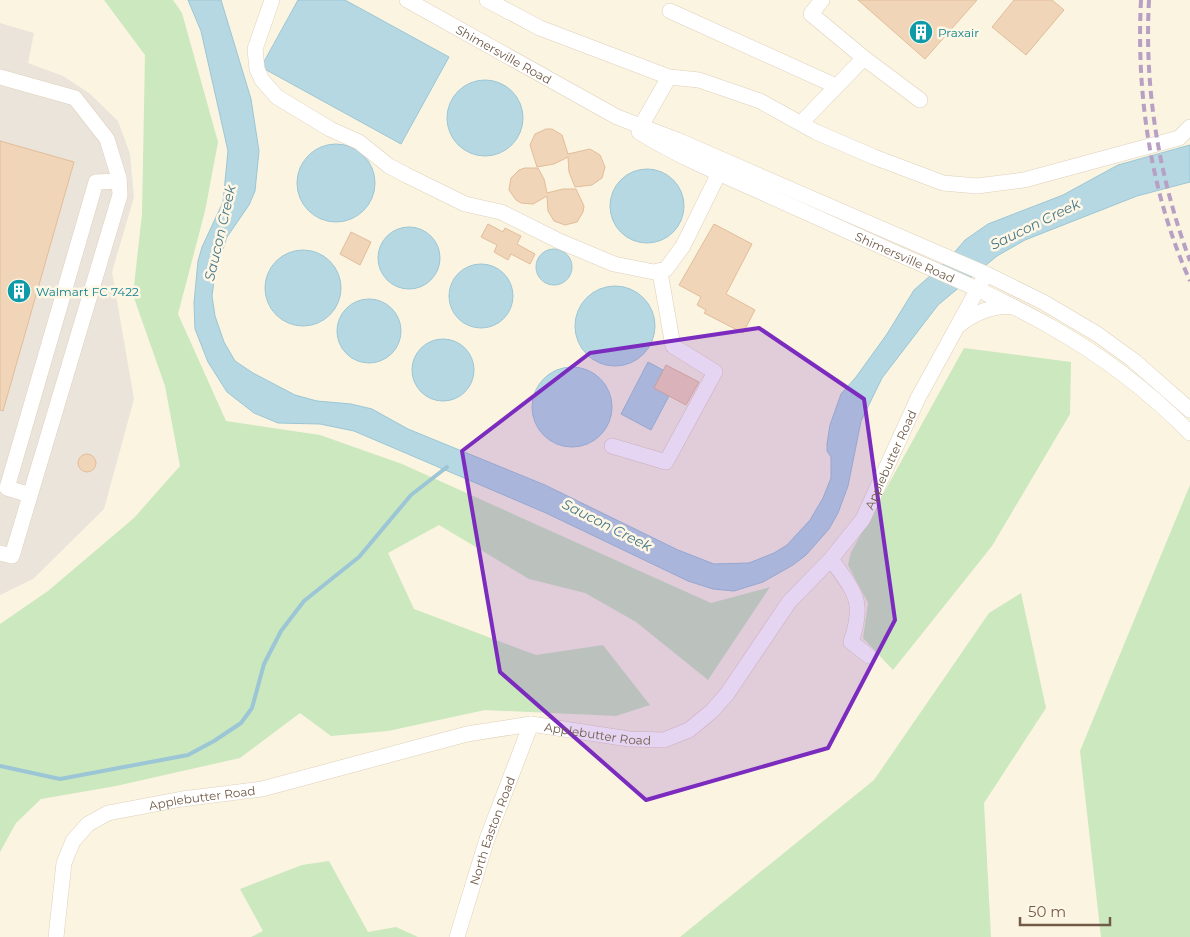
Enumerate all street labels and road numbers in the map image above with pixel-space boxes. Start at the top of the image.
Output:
street label: Shimersville Road [453,21,554,87]
street label: Shimersville Road [853,228,957,285]
street label: Applebutter Road [861,407,919,511]
street label: Applebutter Road [543,719,651,747]
street label: North Easton Road [466,774,518,887]
street label: Applebutter Road [147,782,256,813]

